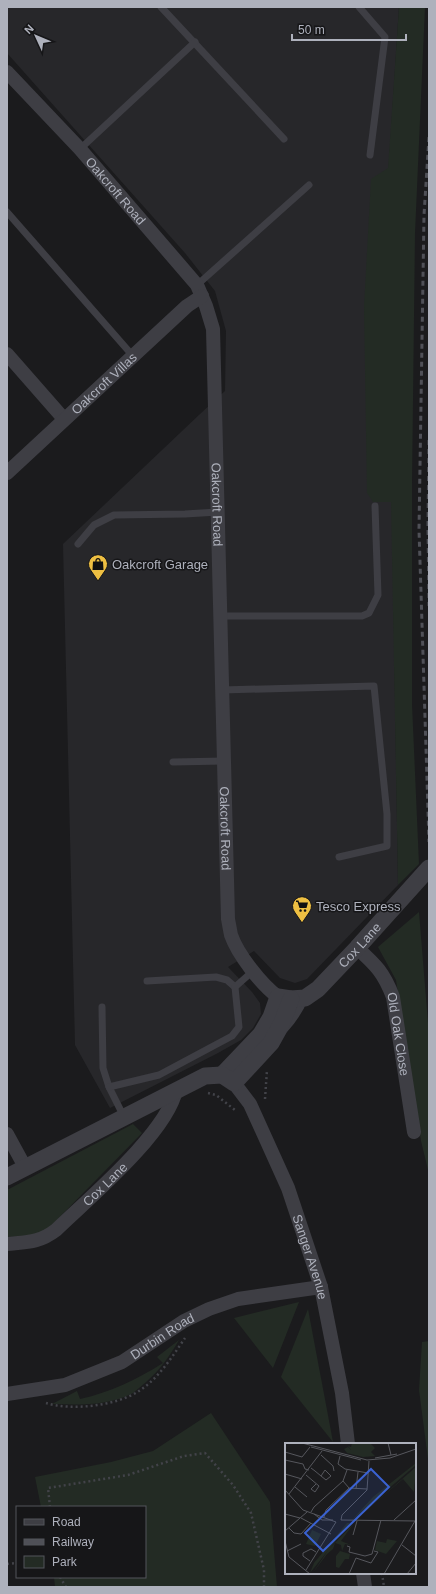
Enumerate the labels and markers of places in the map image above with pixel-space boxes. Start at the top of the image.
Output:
shop icon: Oakcroft Garage [87,553,109,581]
place label: Oakcroft Garage [112,557,208,572]
supermarket icon: Tesco Express [291,895,313,923]
place label: Tesco Express [316,899,401,914]

